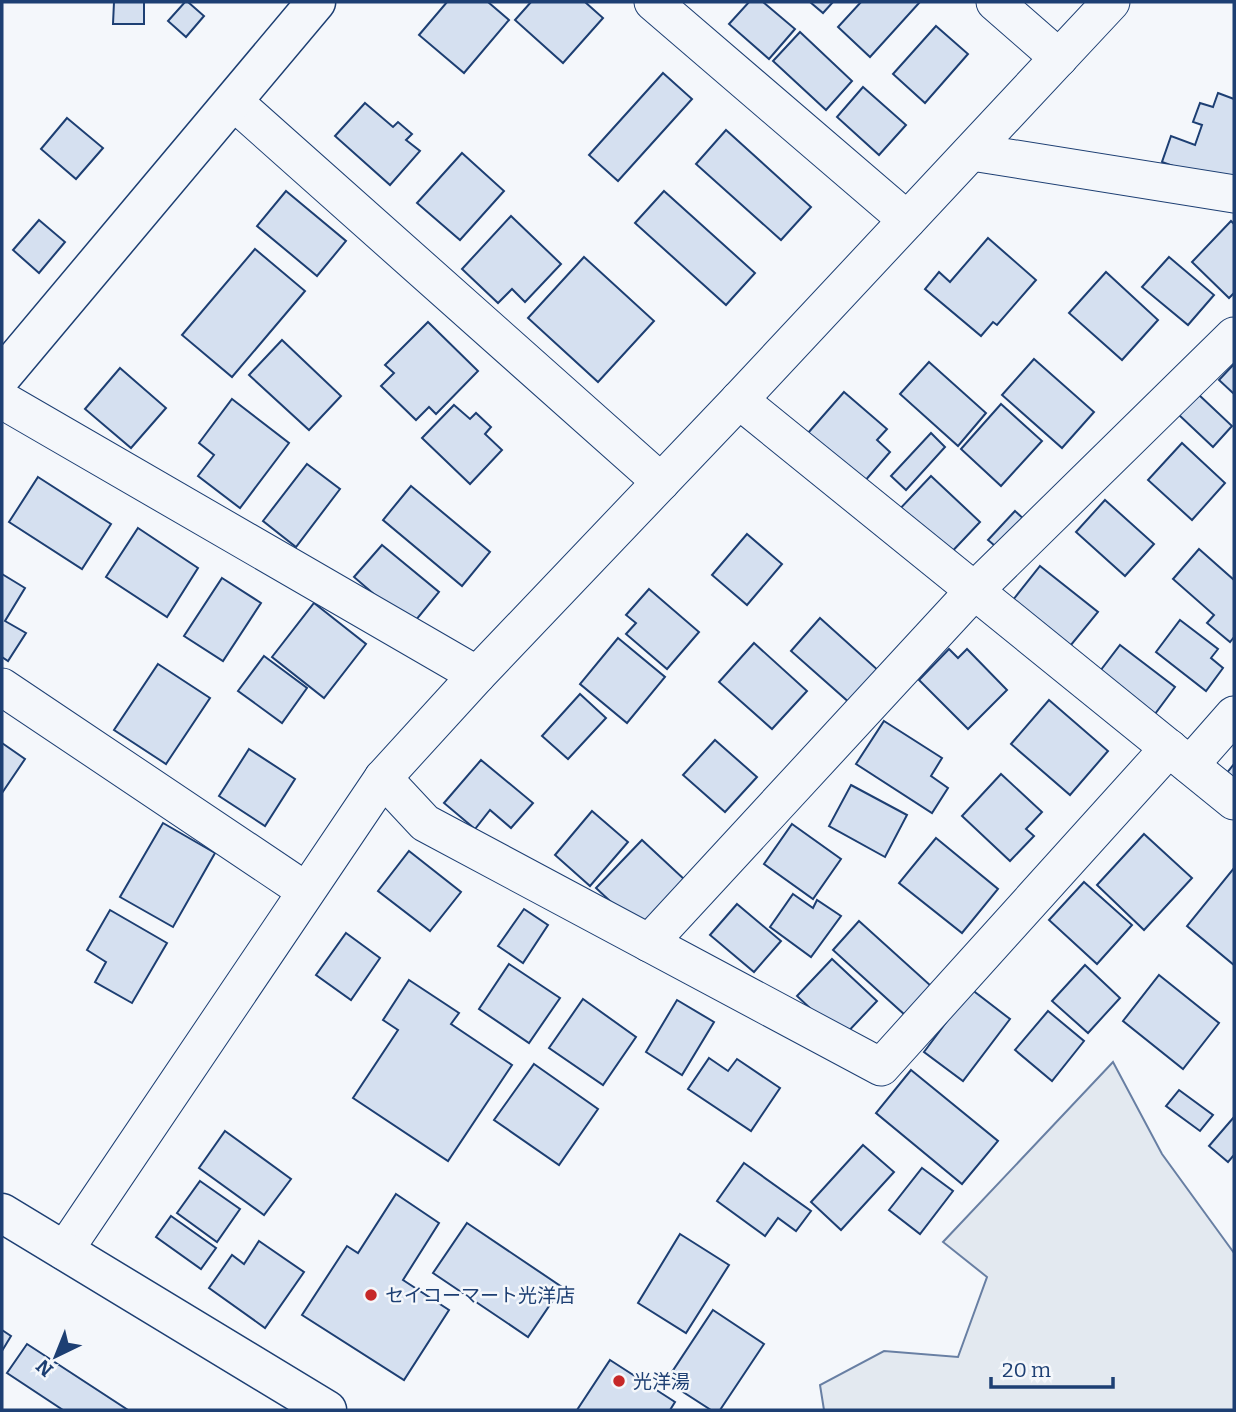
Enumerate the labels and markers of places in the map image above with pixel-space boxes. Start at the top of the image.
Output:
place label: セイコーマート光洋店 [385,1284,575,1307]
marker: セイコーマート光洋店 [363,1287,379,1303]
place label: 光洋湯 [633,1370,690,1393]
marker: 光洋湯 [611,1373,627,1389]

